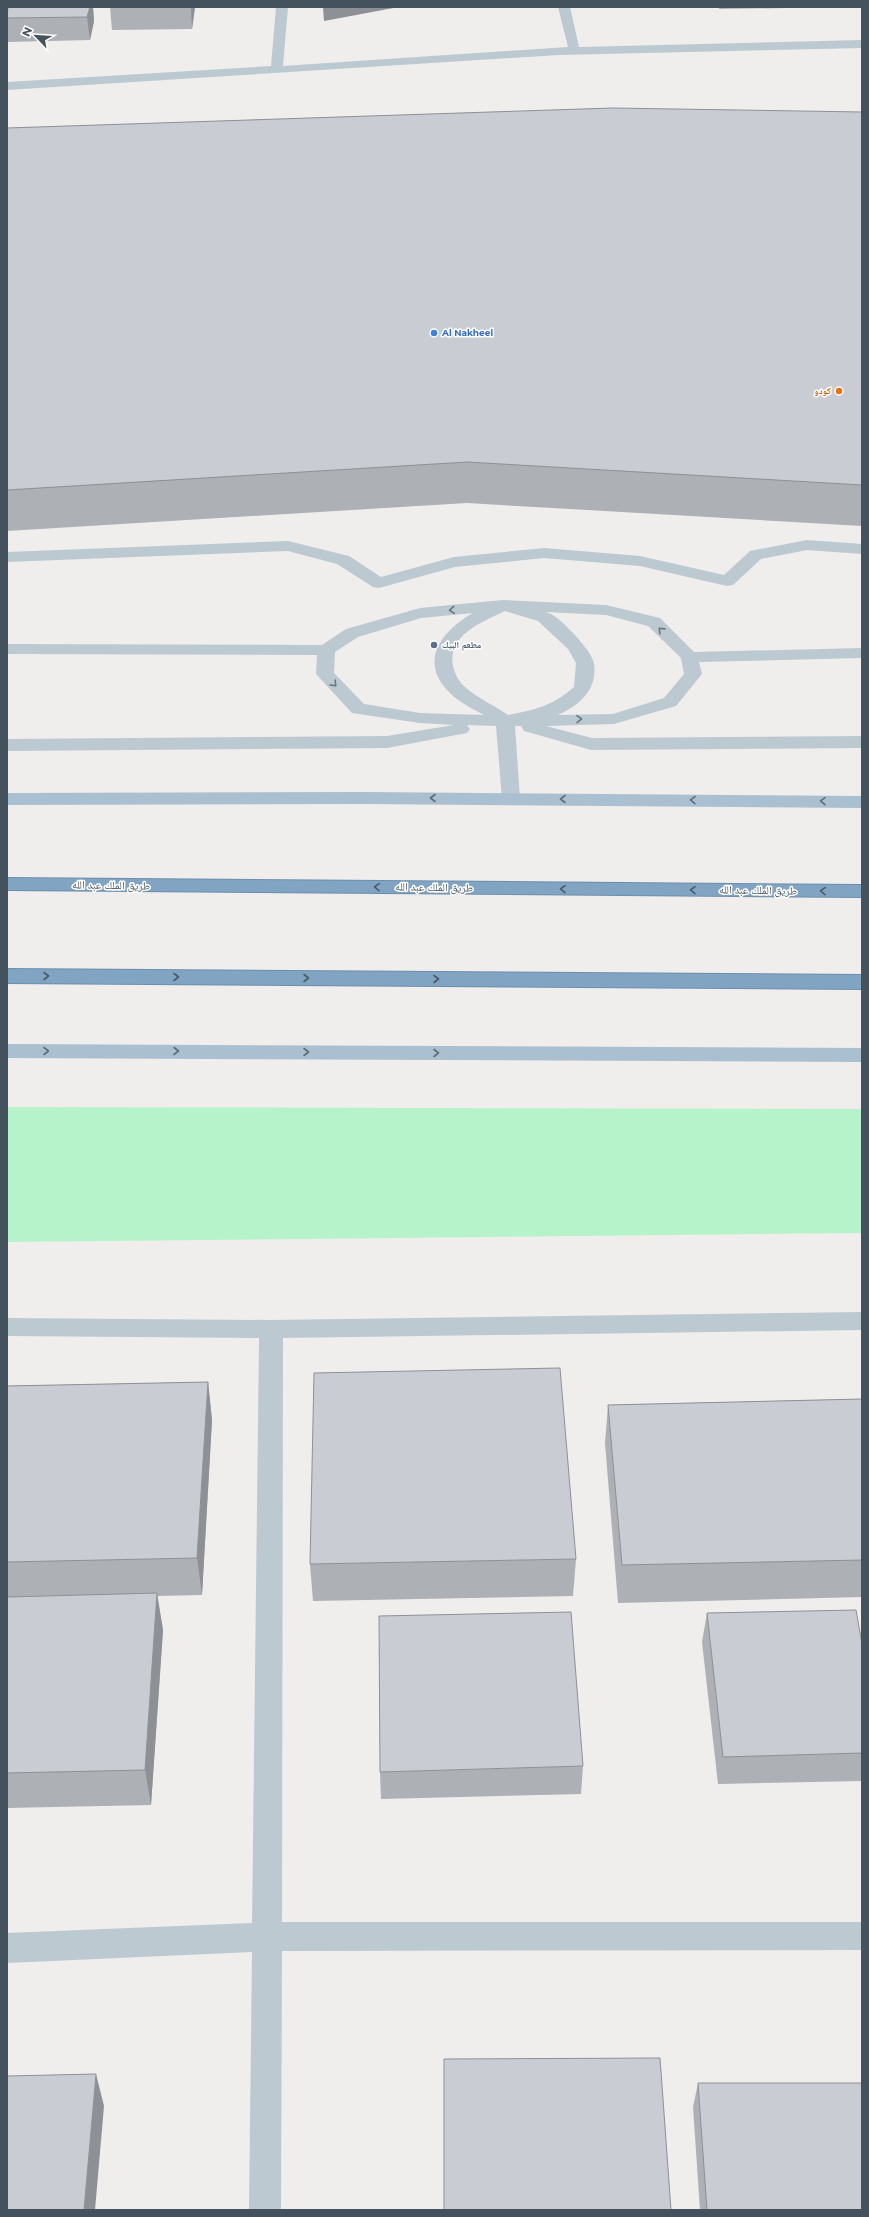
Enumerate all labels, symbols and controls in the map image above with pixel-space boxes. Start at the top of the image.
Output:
north arrow [16,16,56,56]
text: N [19,25,35,39]
place label: Al Nakheel [441,327,493,338]
marker: Al Nakheel [429,328,439,338]
place label: كودو [814,385,831,396]
marker: كودو [834,386,844,396]
one-way arrow [449,605,455,614]
one-way arrow [658,627,666,635]
place label: مطعم البيك [442,639,481,651]
marker: مطعم البيك [429,640,439,650]
one-way arrow [330,679,337,687]
one-way arrow [576,715,582,724]
one-way arrow [430,794,436,802]
one-way arrow [560,795,566,803]
one-way arrow [690,796,696,804]
one-way arrow [820,797,826,805]
street label: طريق الملك عبد الله [72,877,150,893]
street label: طريق الملك عبد الله [395,879,473,895]
street label: طريق الملك عبد الله [719,882,797,898]
one-way arrow [374,883,380,891]
one-way arrow [560,885,566,893]
one-way arrow [690,886,696,894]
one-way arrow [820,887,826,895]
one-way arrow [43,972,49,980]
one-way arrow [173,973,179,981]
one-way arrow [303,974,309,982]
one-way arrow [433,975,439,983]
one-way arrow [43,1047,49,1055]
one-way arrow [173,1047,179,1055]
one-way arrow [303,1048,309,1056]
one-way arrow [433,1049,439,1057]

